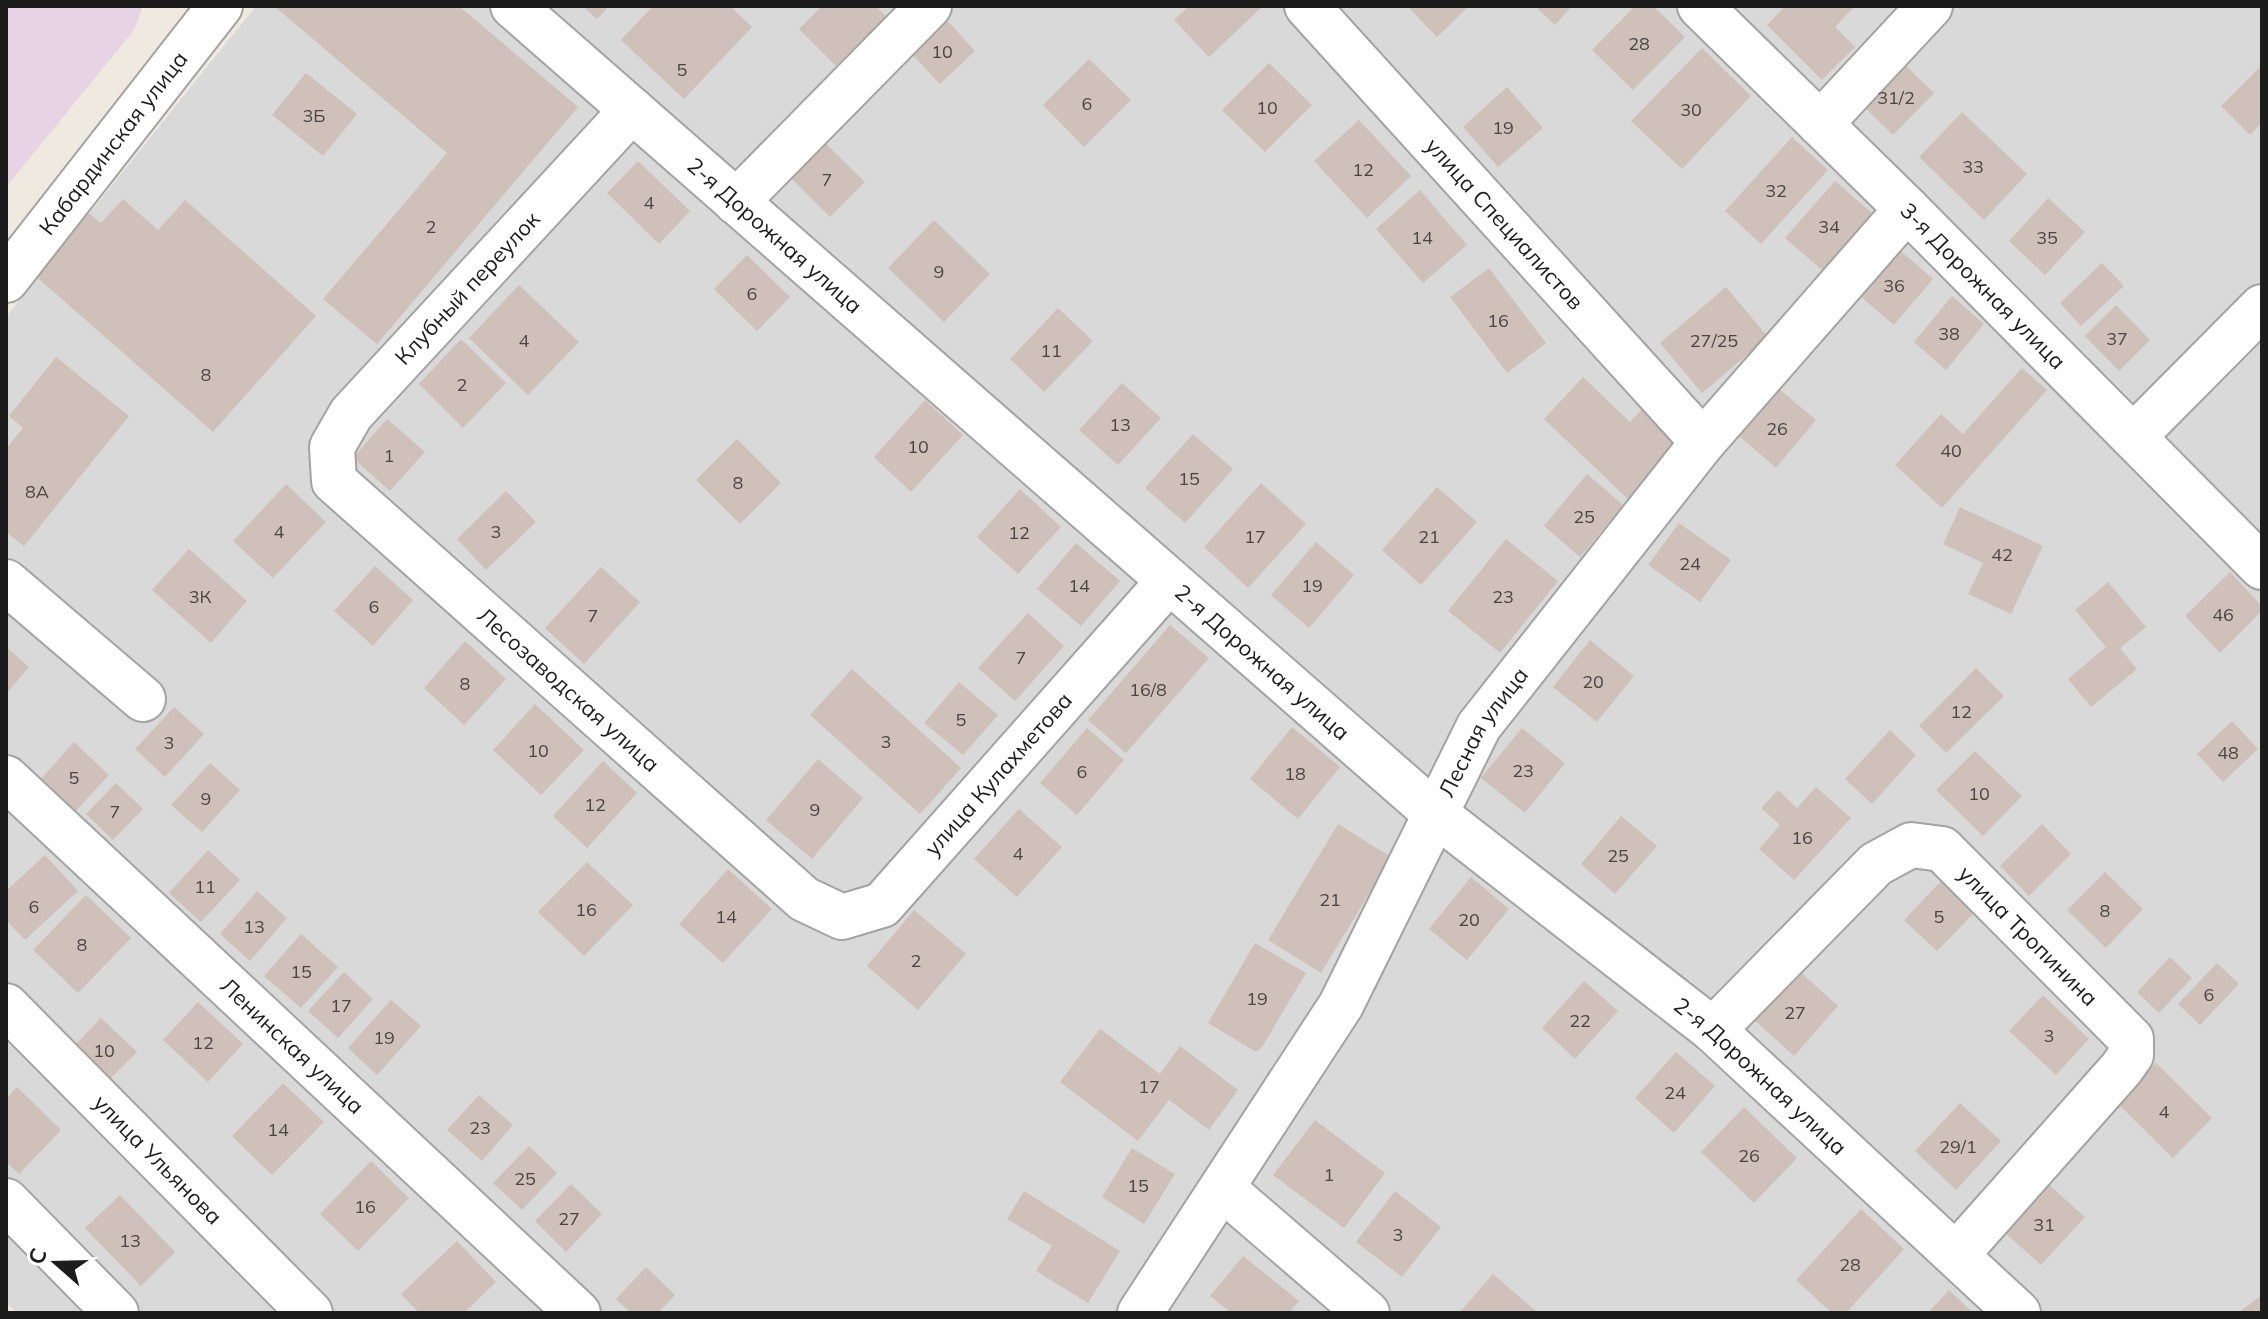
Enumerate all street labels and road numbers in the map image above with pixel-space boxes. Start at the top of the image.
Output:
street label: Кабардинская улица [33,45,194,240]
street label: улица Специалистов [1420,132,1590,315]
street label: 2-я Дорожная улица [682,151,868,319]
street label: 3-я Дорожная улица [1894,197,2072,375]
street label: Клубный переулок [389,205,546,371]
street label: 2-я Дорожная улица [1169,578,1356,746]
street label: Лесозаводская улица [472,601,665,778]
street label: Лесная улица [1432,661,1534,802]
street label: улица Кулахметова [918,686,1078,861]
street label: улица Тропинина [1952,860,2104,1012]
street label: Ленинская улица [215,972,370,1120]
street label: 2-я Дорожная улица [1668,991,1853,1161]
street label: улица Ульянова [88,1089,228,1230]

